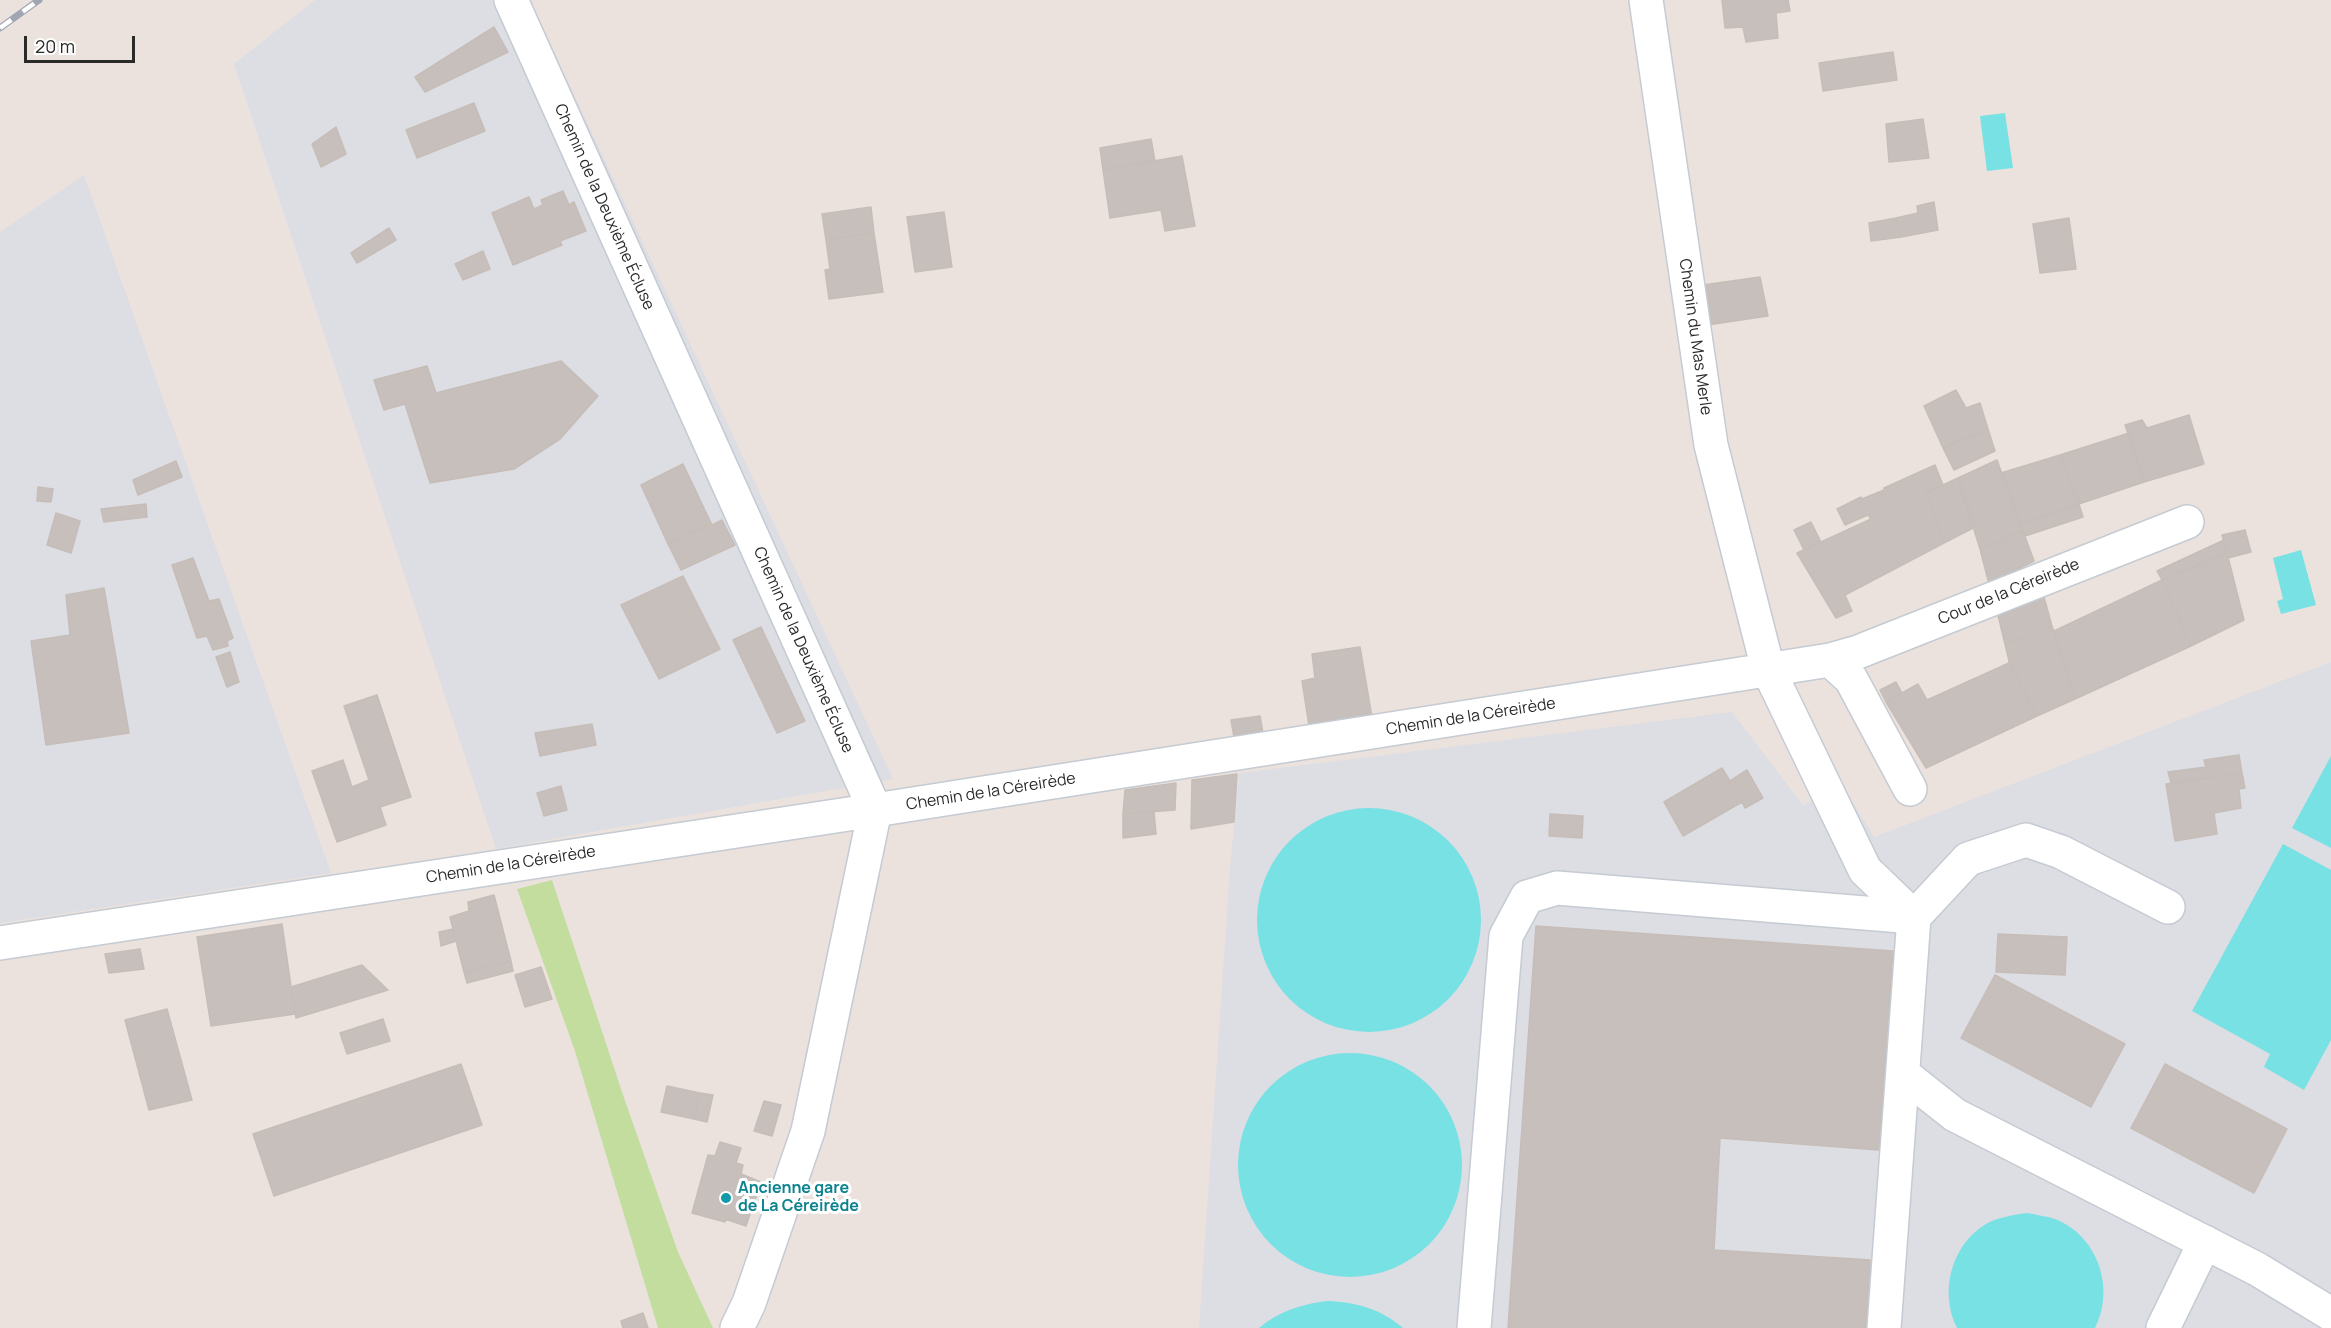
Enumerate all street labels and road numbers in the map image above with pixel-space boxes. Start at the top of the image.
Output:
street label: Chemin de la Deuxième Écluse [550,101,658,313]
street label: Chemin du Mas Merle [1675,258,1715,416]
street label: Chemin de la Deuxième Écluse [749,544,857,756]
street label: Cour de la Céreirède [1936,555,2082,629]
street label: Chemin de la Céreirède [1385,694,1557,740]
street label: Chemin de la Céreirède [905,769,1077,815]
street label: Chemin de la Céreirède [425,842,597,888]

